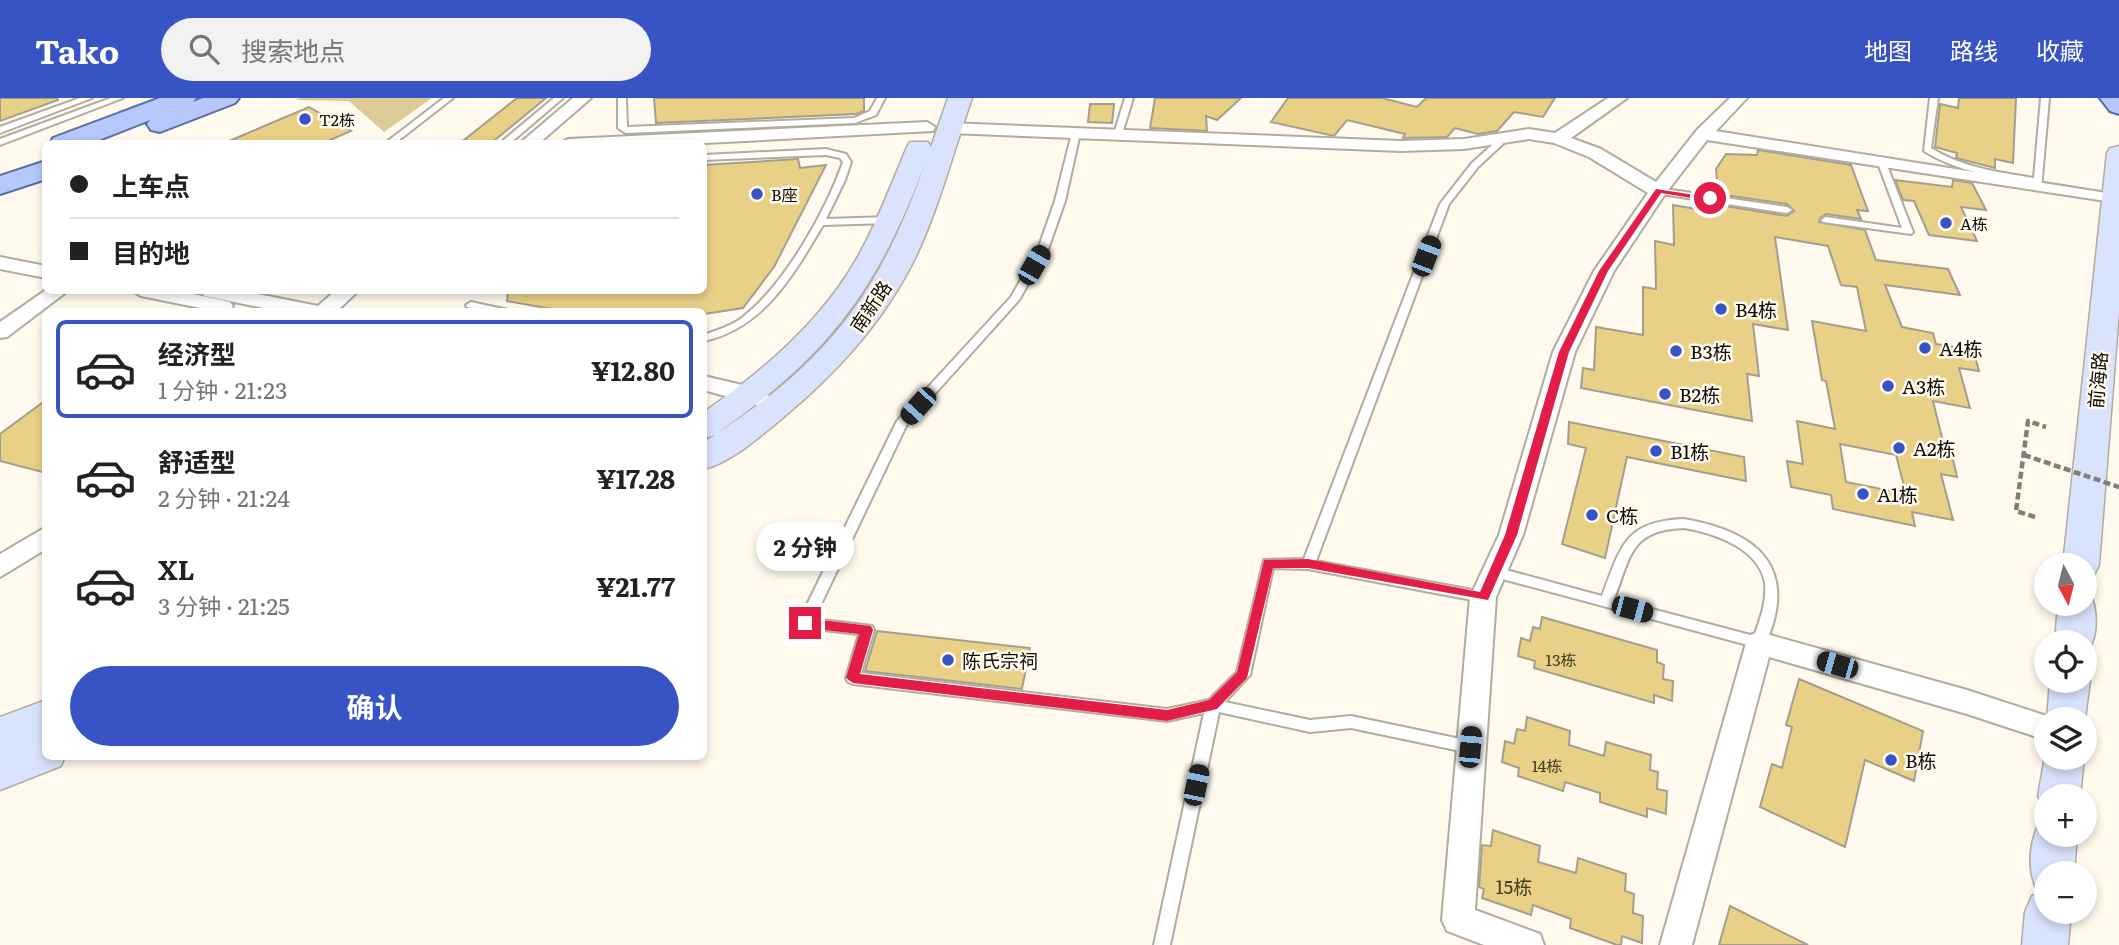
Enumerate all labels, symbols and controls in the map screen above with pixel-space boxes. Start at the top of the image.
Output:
search box [161,18,651,81]
text: Tako [35,25,119,74]
icon: search [185,30,223,68]
text: 搜索地点 [241,30,345,69]
text: 地图 [1864,32,1912,67]
text: 路线 [1950,32,1998,67]
text: 收藏 [2036,32,2084,67]
place label: T2栋 [319,107,355,131]
marker: T2栋 [297,111,313,127]
text: 上车点 [112,165,190,204]
place label: B座 [771,182,798,206]
route start [1694,182,1726,214]
marker: B座 [749,186,765,202]
place label: A栋 [1960,211,1988,235]
marker: A栋 [1938,215,1954,231]
text: 目的地 [112,232,190,271]
car [1409,233,1444,279]
car [1015,242,1054,288]
street label: 南新路 [842,275,898,337]
place label: B4栋 [1735,295,1777,323]
marker: B4栋 [1713,301,1729,317]
text: 经济型 [158,333,236,372]
place label: A4栋 [1939,334,1982,362]
place label: B3栋 [1690,337,1732,365]
icon: car [74,338,137,401]
marker: A4栋 [1917,340,1933,356]
marker: B3栋 [1668,343,1684,359]
text: ¥12.80 [591,350,675,389]
street label: 前海路 [2081,350,2113,410]
text: 1 分钟 · 21:23 [158,372,287,406]
place label: A3栋 [1902,372,1945,400]
marker: A3栋 [1880,378,1896,394]
place label: B2栋 [1679,380,1720,408]
car [897,383,940,429]
marker: B2栋 [1657,386,1673,402]
place label: A2栋 [1913,434,1956,462]
place label: B1栋 [1670,437,1709,465]
marker: A2栋 [1891,440,1907,456]
text: 舒适型 [158,441,236,480]
marker: B1栋 [1648,443,1664,459]
icon: car [74,446,137,509]
text: ¥17.28 [596,458,675,497]
text: 2 分钟 · 21:24 [158,480,290,514]
place label: A1栋 [1877,480,1918,508]
marker: A1栋 [1855,486,1871,502]
place label: C栋 [1606,501,1638,529]
marker: C栋 [1584,507,1600,523]
callout: 2 分钟 [756,522,854,570]
text: 2 分钟 [774,529,836,563]
text: XL [158,549,195,588]
north arrow [2034,553,2096,616]
map controls [2034,553,2097,924]
icon: car [74,554,137,617]
text: ¥21.77 [596,566,675,605]
text: 3 分钟 · 21:25 [158,588,290,622]
car [1609,593,1656,625]
route end [789,607,821,639]
button: locate [2034,630,2097,693]
place label: 陈氏宗祠 [962,646,1038,674]
house number: 13栋 [1545,647,1577,671]
car [1814,649,1861,681]
marker: 陈氏宗祠 [940,652,956,668]
button: 确认 [70,666,679,746]
button: layers [2034,707,2097,770]
car [1458,725,1483,769]
place label: B栋 [1905,746,1937,774]
marker: B栋 [1883,752,1899,768]
house number: 14栋 [1532,753,1562,777]
car [1182,762,1211,808]
button: + [2034,784,2097,847]
button: − [2034,861,2097,924]
house number: 15栋 [1496,872,1532,900]

